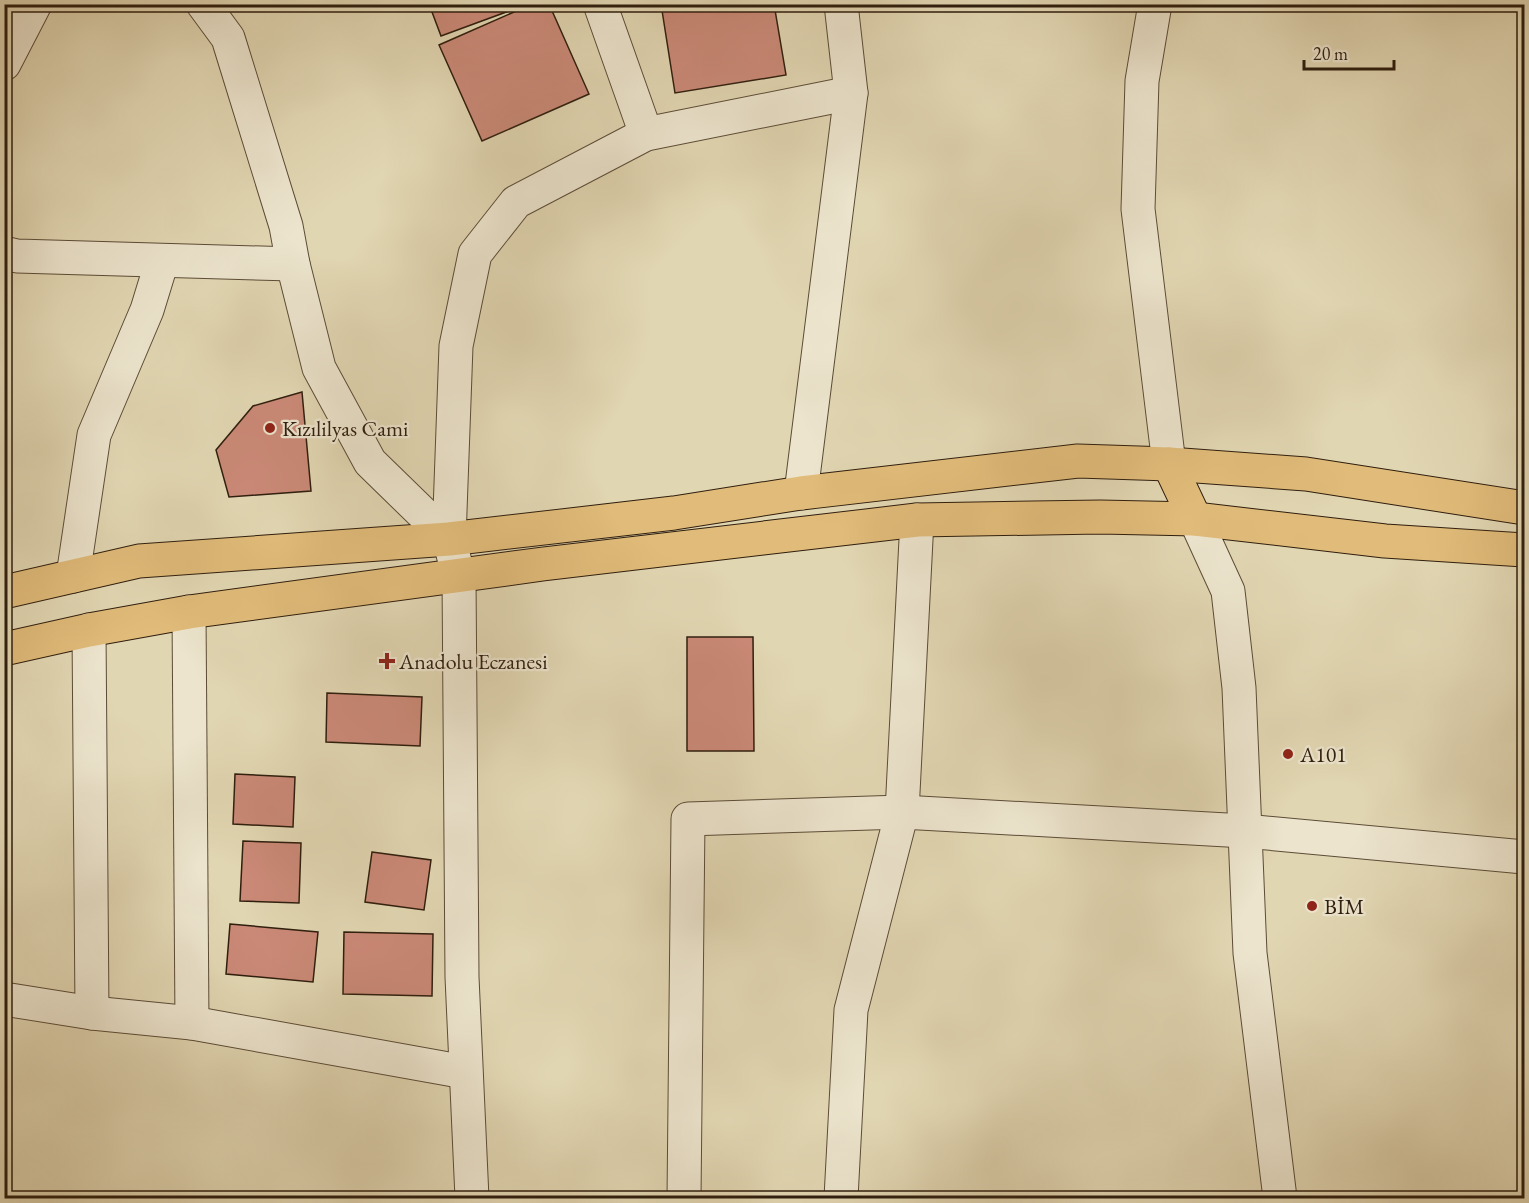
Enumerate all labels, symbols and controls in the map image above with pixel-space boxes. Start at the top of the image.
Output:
scale bar [1304,33,1394,71]
text: 20 m [1313,42,1348,65]
place label: Kızılilyas Cami [282,414,409,443]
marker: Kızılilyas Cami [263,421,277,435]
place label: Anadolu Eczanesi [398,647,548,676]
marker: Anadolu Eczanesi [380,654,394,668]
place label: A101 [1299,740,1347,769]
marker: A101 [1281,747,1295,761]
place label: BİM [1324,892,1364,921]
marker: BİM [1305,899,1319,913]

